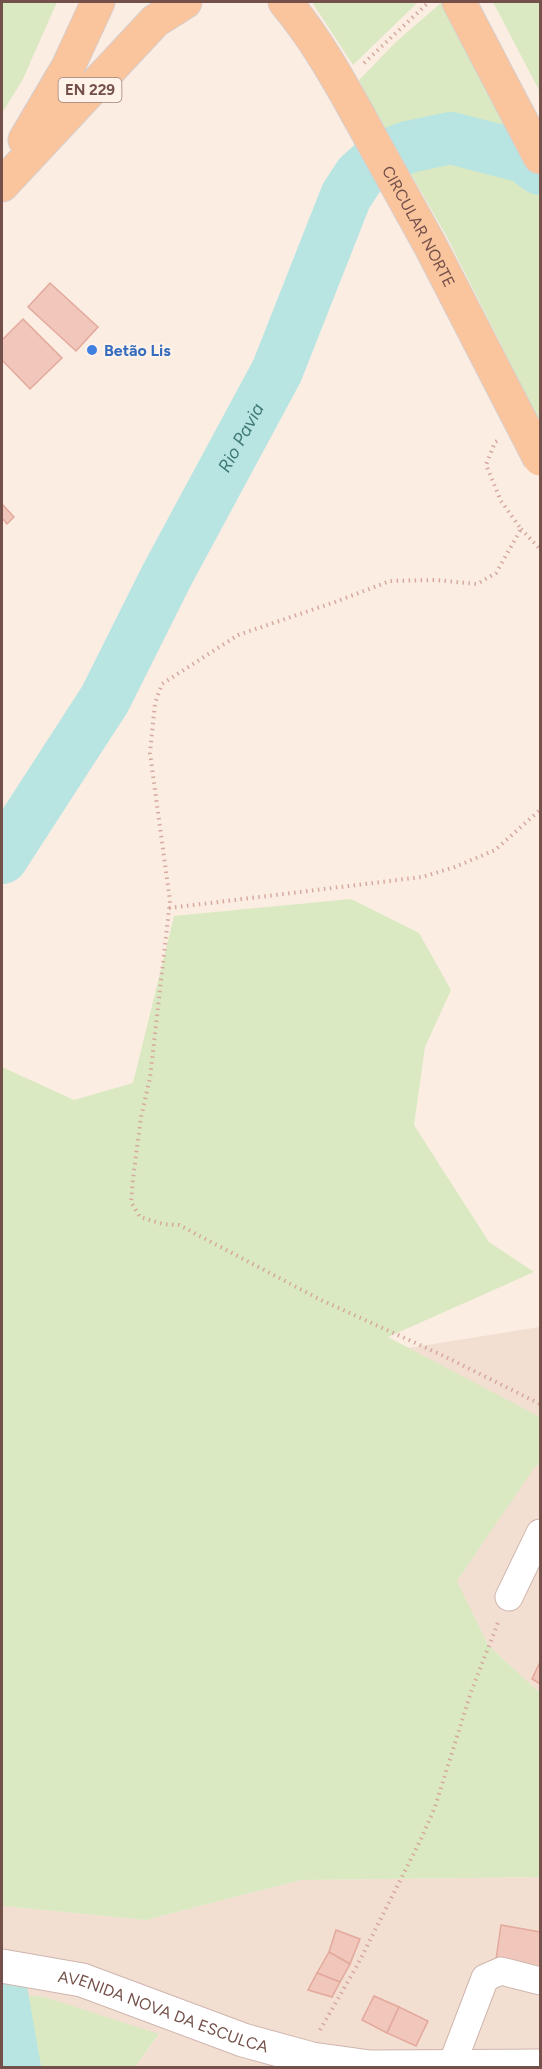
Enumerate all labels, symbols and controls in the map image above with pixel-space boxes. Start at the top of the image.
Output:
road number: EN 229 [58,78,122,102]
street label: CIRCULAR NORTE [378,162,459,290]
place label: Betão Lis [104,341,171,360]
marker: Betão Lis [85,343,99,357]
water label: Rio Pavia [213,399,269,476]
street label: AVENIDA NOVA DA ESCULCA [56,1967,271,2057]

